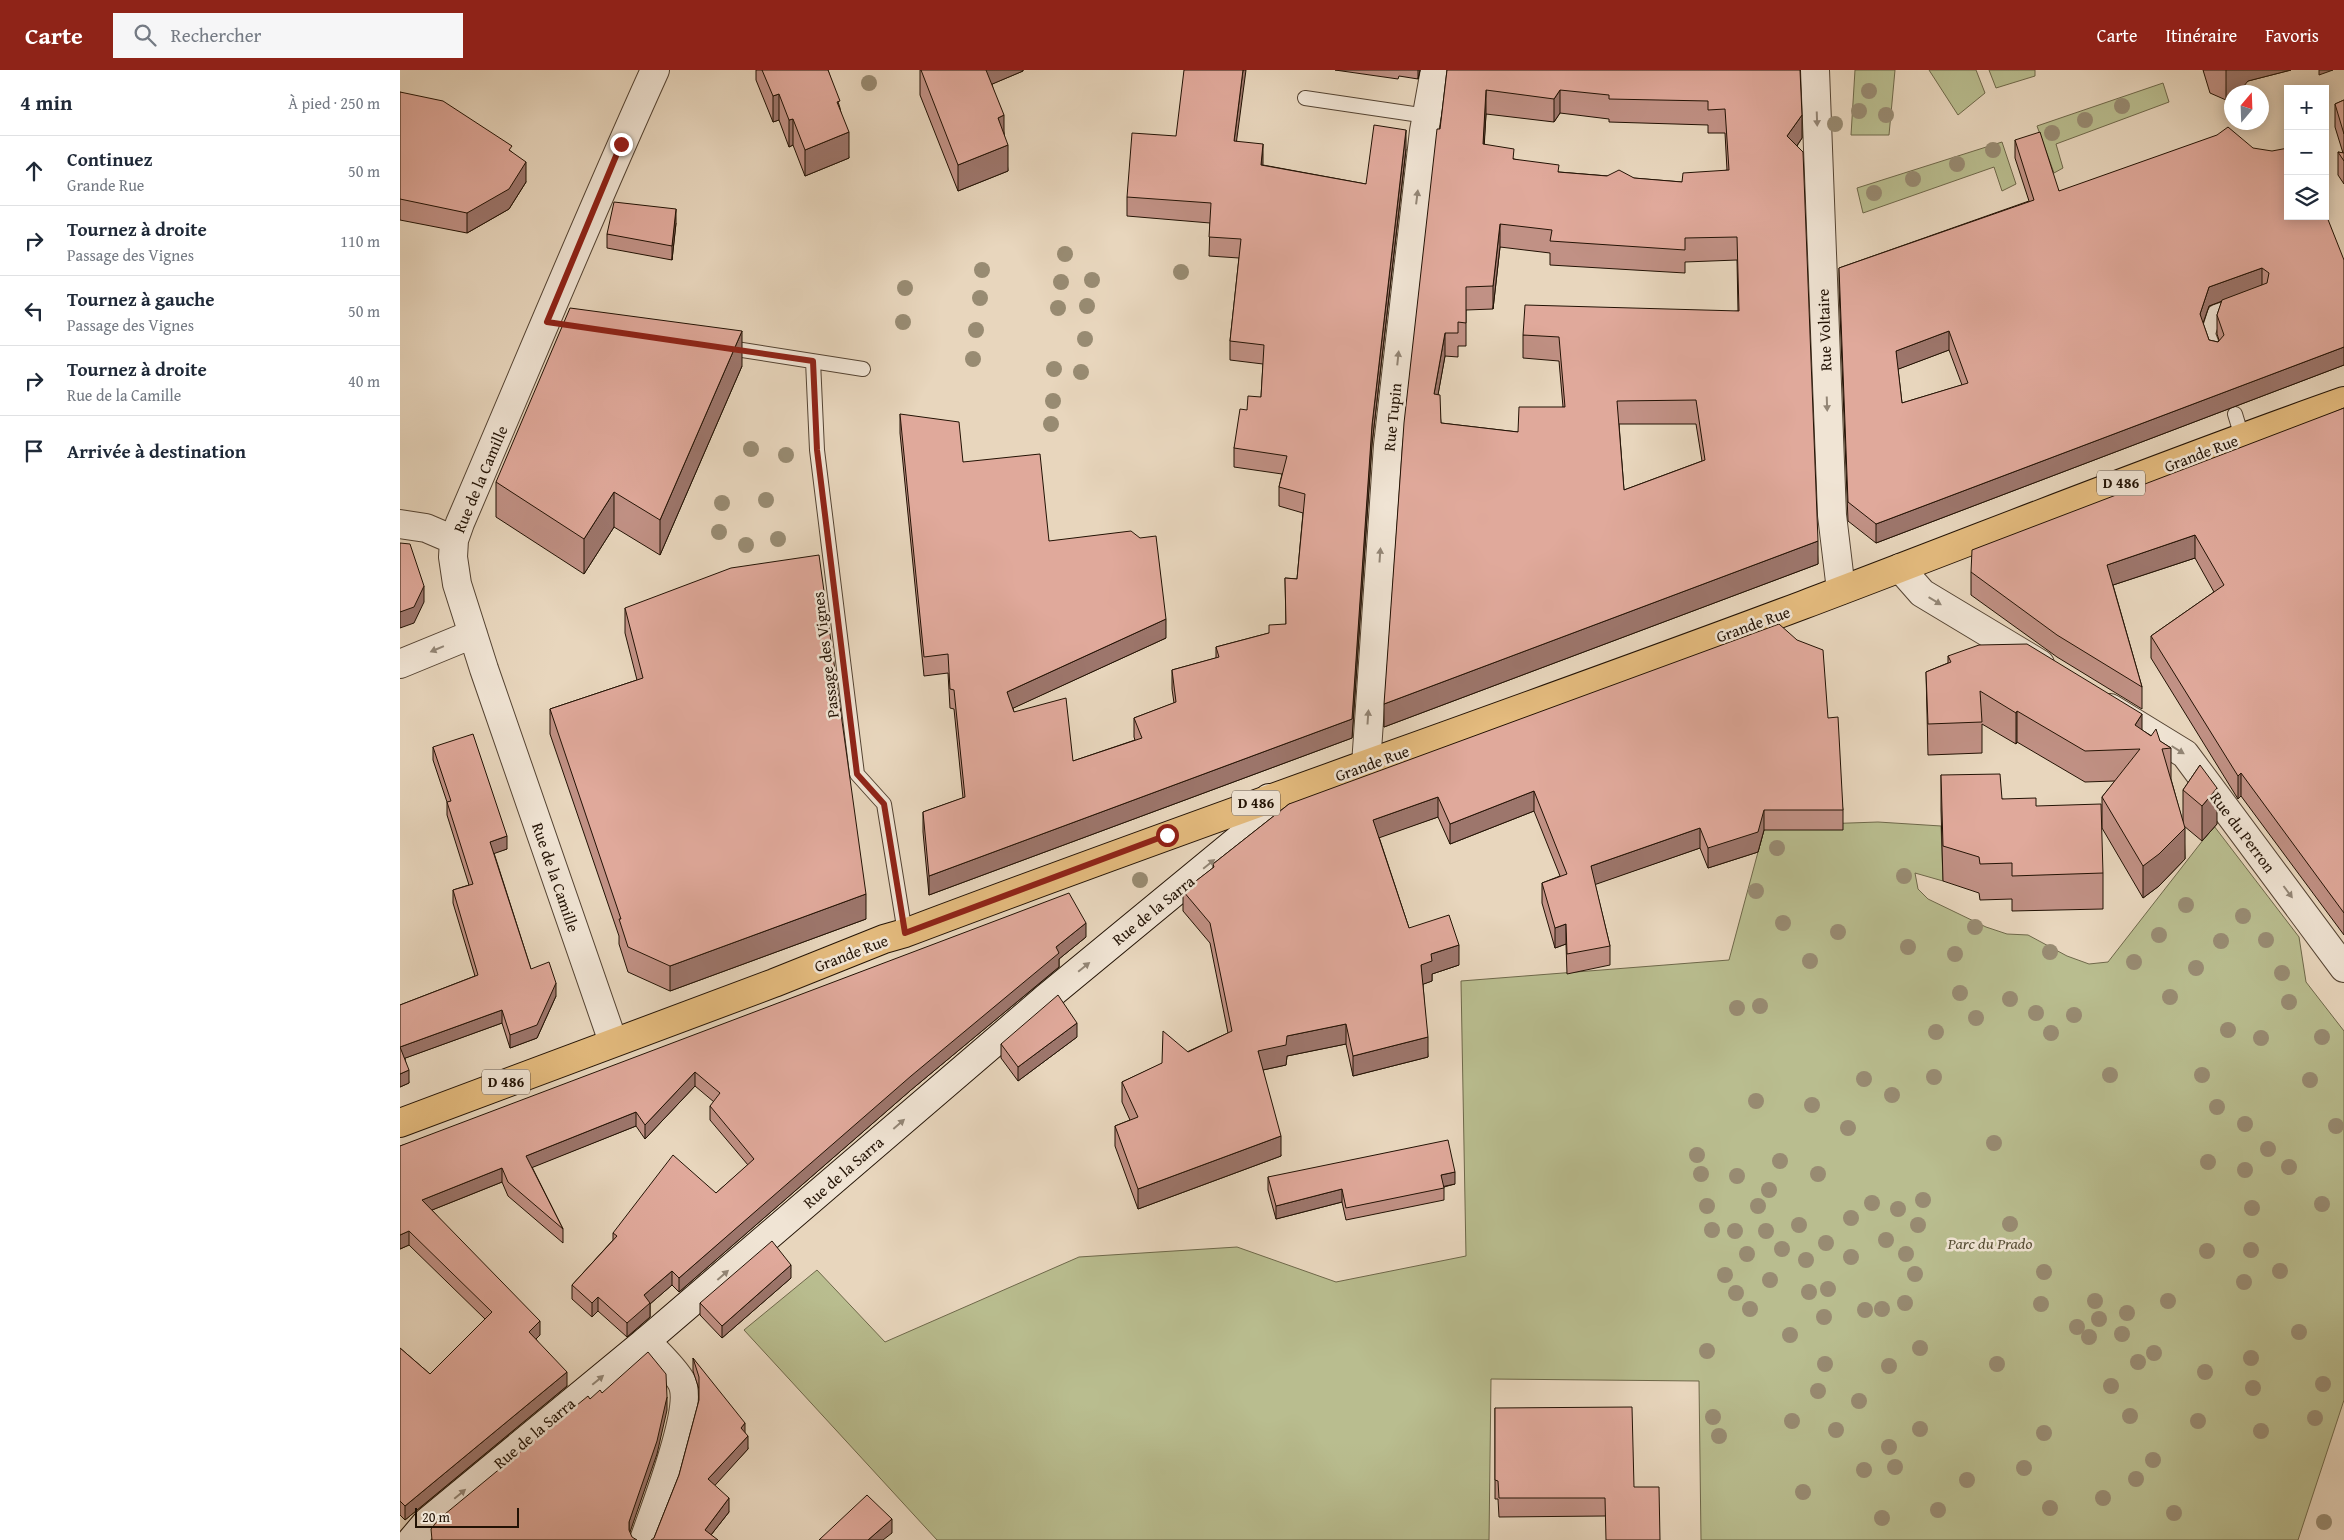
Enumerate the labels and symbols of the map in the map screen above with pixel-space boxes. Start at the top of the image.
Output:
north arrow [2224,85,2269,130]
one-way arrow [1813,111,1821,127]
route end [610,133,633,156]
one-way arrow [1413,188,1421,204]
street label: Rue Voltaire [1811,288,1837,372]
one-way arrow [1394,350,1402,366]
street label: Rue Tupin [1376,382,1408,452]
one-way arrow [1823,396,1831,412]
street label: Rue de la Camille [447,422,513,536]
street label: Grande Rue [2161,428,2241,478]
road number: D 486 [2097,470,2145,496]
one-way arrow [1377,546,1385,562]
street label: Passage des Vignes [805,590,845,720]
one-way arrow [1929,596,1942,605]
street label: Grande Rue [1713,599,1793,649]
one-way arrow [430,646,444,654]
one-way arrow [1365,709,1373,725]
street label: Grande Rue [1332,738,1412,788]
one-way arrow [2172,745,2185,754]
street label: Rue du Perron [2205,787,2281,877]
road number: D 486 [1232,790,1280,816]
street label: Rue de la Camille [526,819,586,935]
route start [1156,824,1179,847]
one-way arrow [1203,858,1216,869]
street label: Rue de la Sarra [1107,869,1200,951]
one-way arrow [2282,885,2293,898]
street label: Grande Rue [811,928,891,978]
one-way arrow [1078,962,1090,973]
road number: D 486 [482,1070,530,1094]
one-way arrow [893,1118,905,1130]
street label: Rue de la Sarra [797,1130,889,1214]
park label: Parc du Prado [1947,1231,2033,1255]
one-way arrow [716,1269,728,1281]
one-way arrow [592,1374,605,1385]
street label: Rue de la Sarra [488,1391,580,1474]
one-way arrow [453,1489,466,1500]
scale bar [415,1505,519,1528]

